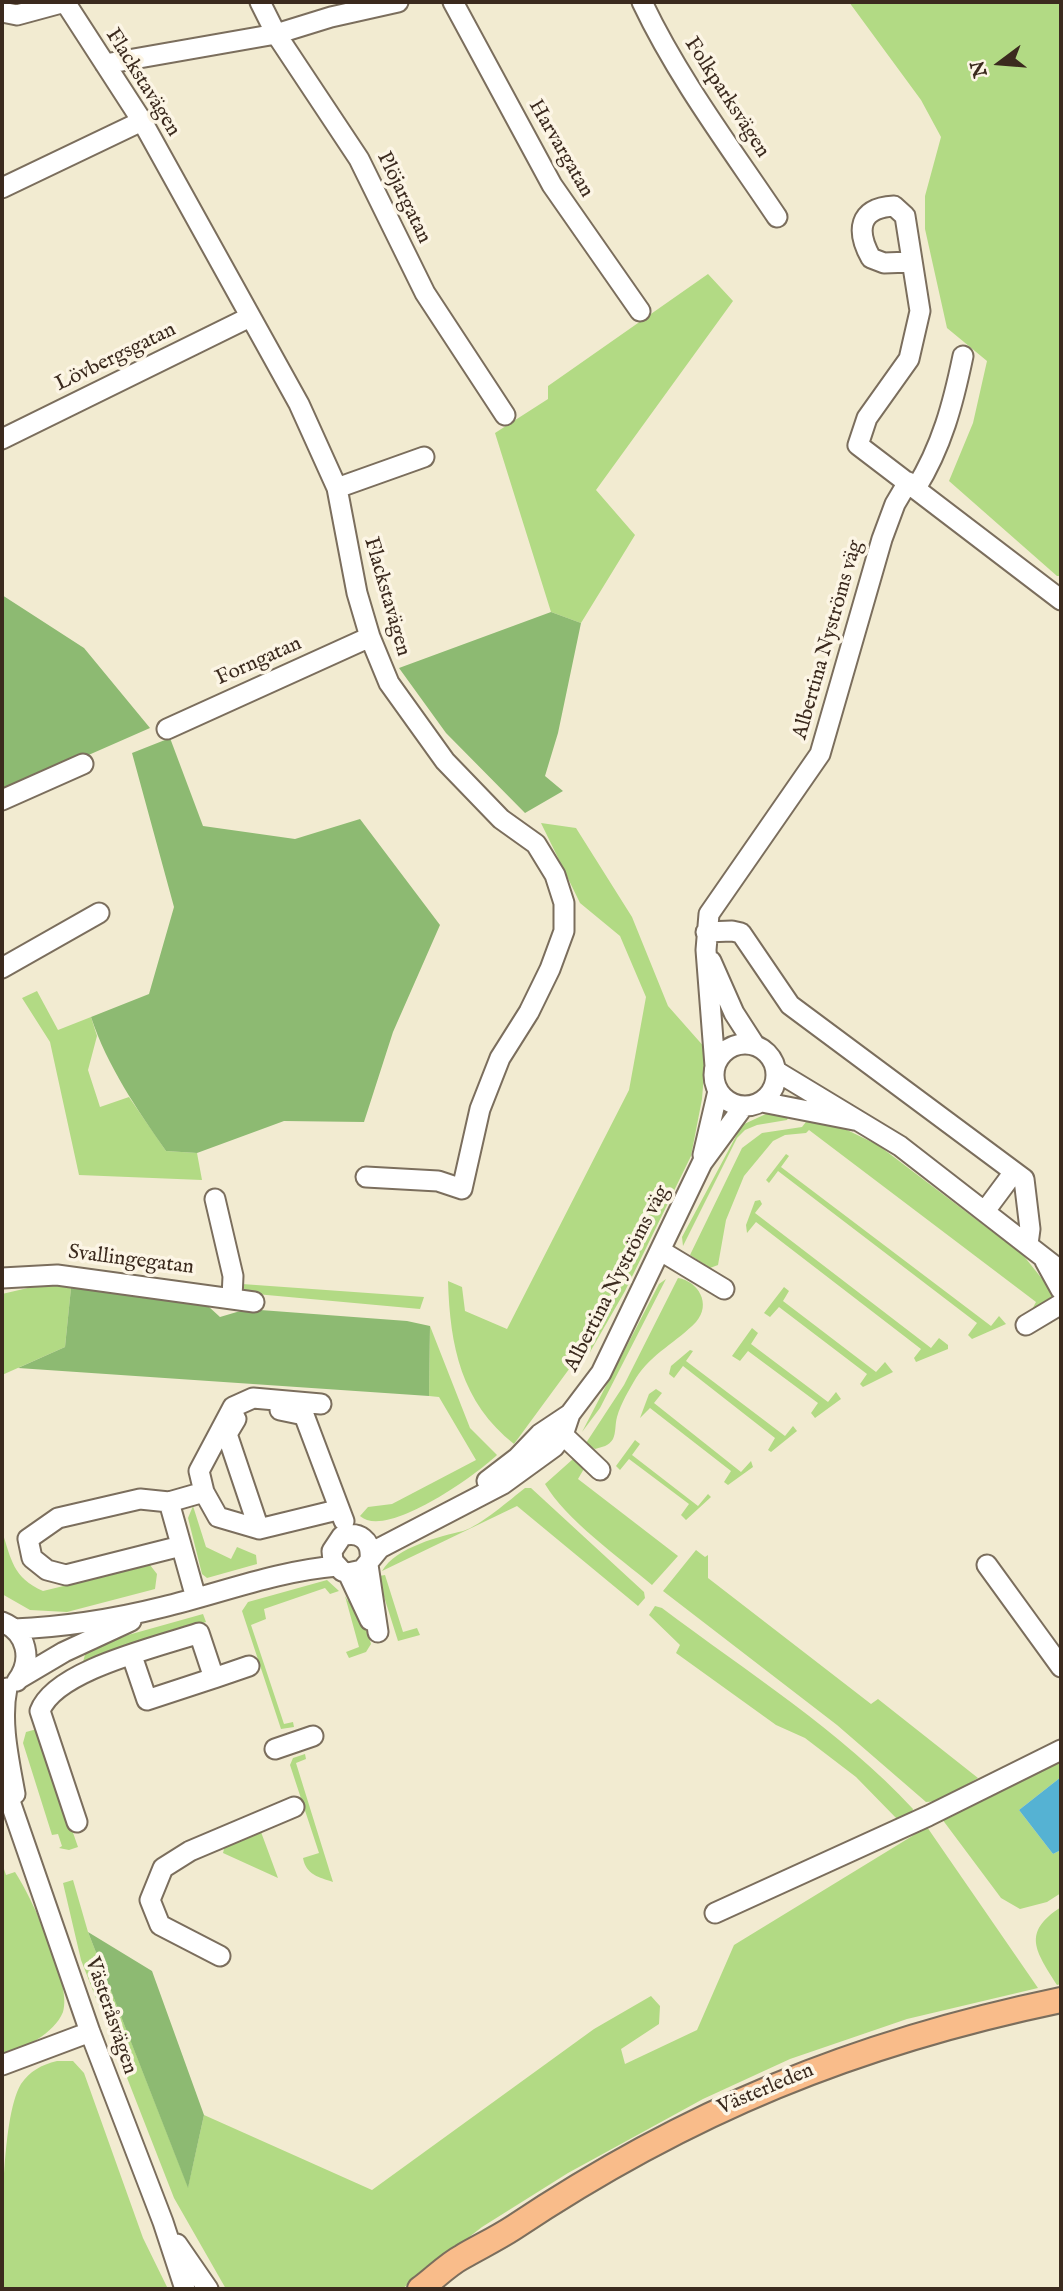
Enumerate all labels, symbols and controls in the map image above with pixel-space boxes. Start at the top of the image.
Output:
street label: Flackstavägen [99,24,185,142]
north arrow [965,28,1035,98]
street label: Folkparksvägen [678,33,774,163]
text: N [966,58,994,80]
street label: Harvargatan [522,96,598,202]
street label: Plöjargatan [370,148,436,248]
street label: Lövbergsgatan [52,318,180,398]
street label: Flackstavägen [357,535,415,659]
street label: Albertina Nyströms väg [789,538,869,742]
street label: Forngatan [212,632,306,692]
street label: Albertina Nyströms väg [560,1182,676,1376]
street label: Svallingegatan [67,1241,195,1281]
street label: Västeråsvägen [78,1954,142,2078]
street label: Västerleden [714,2058,818,2122]

